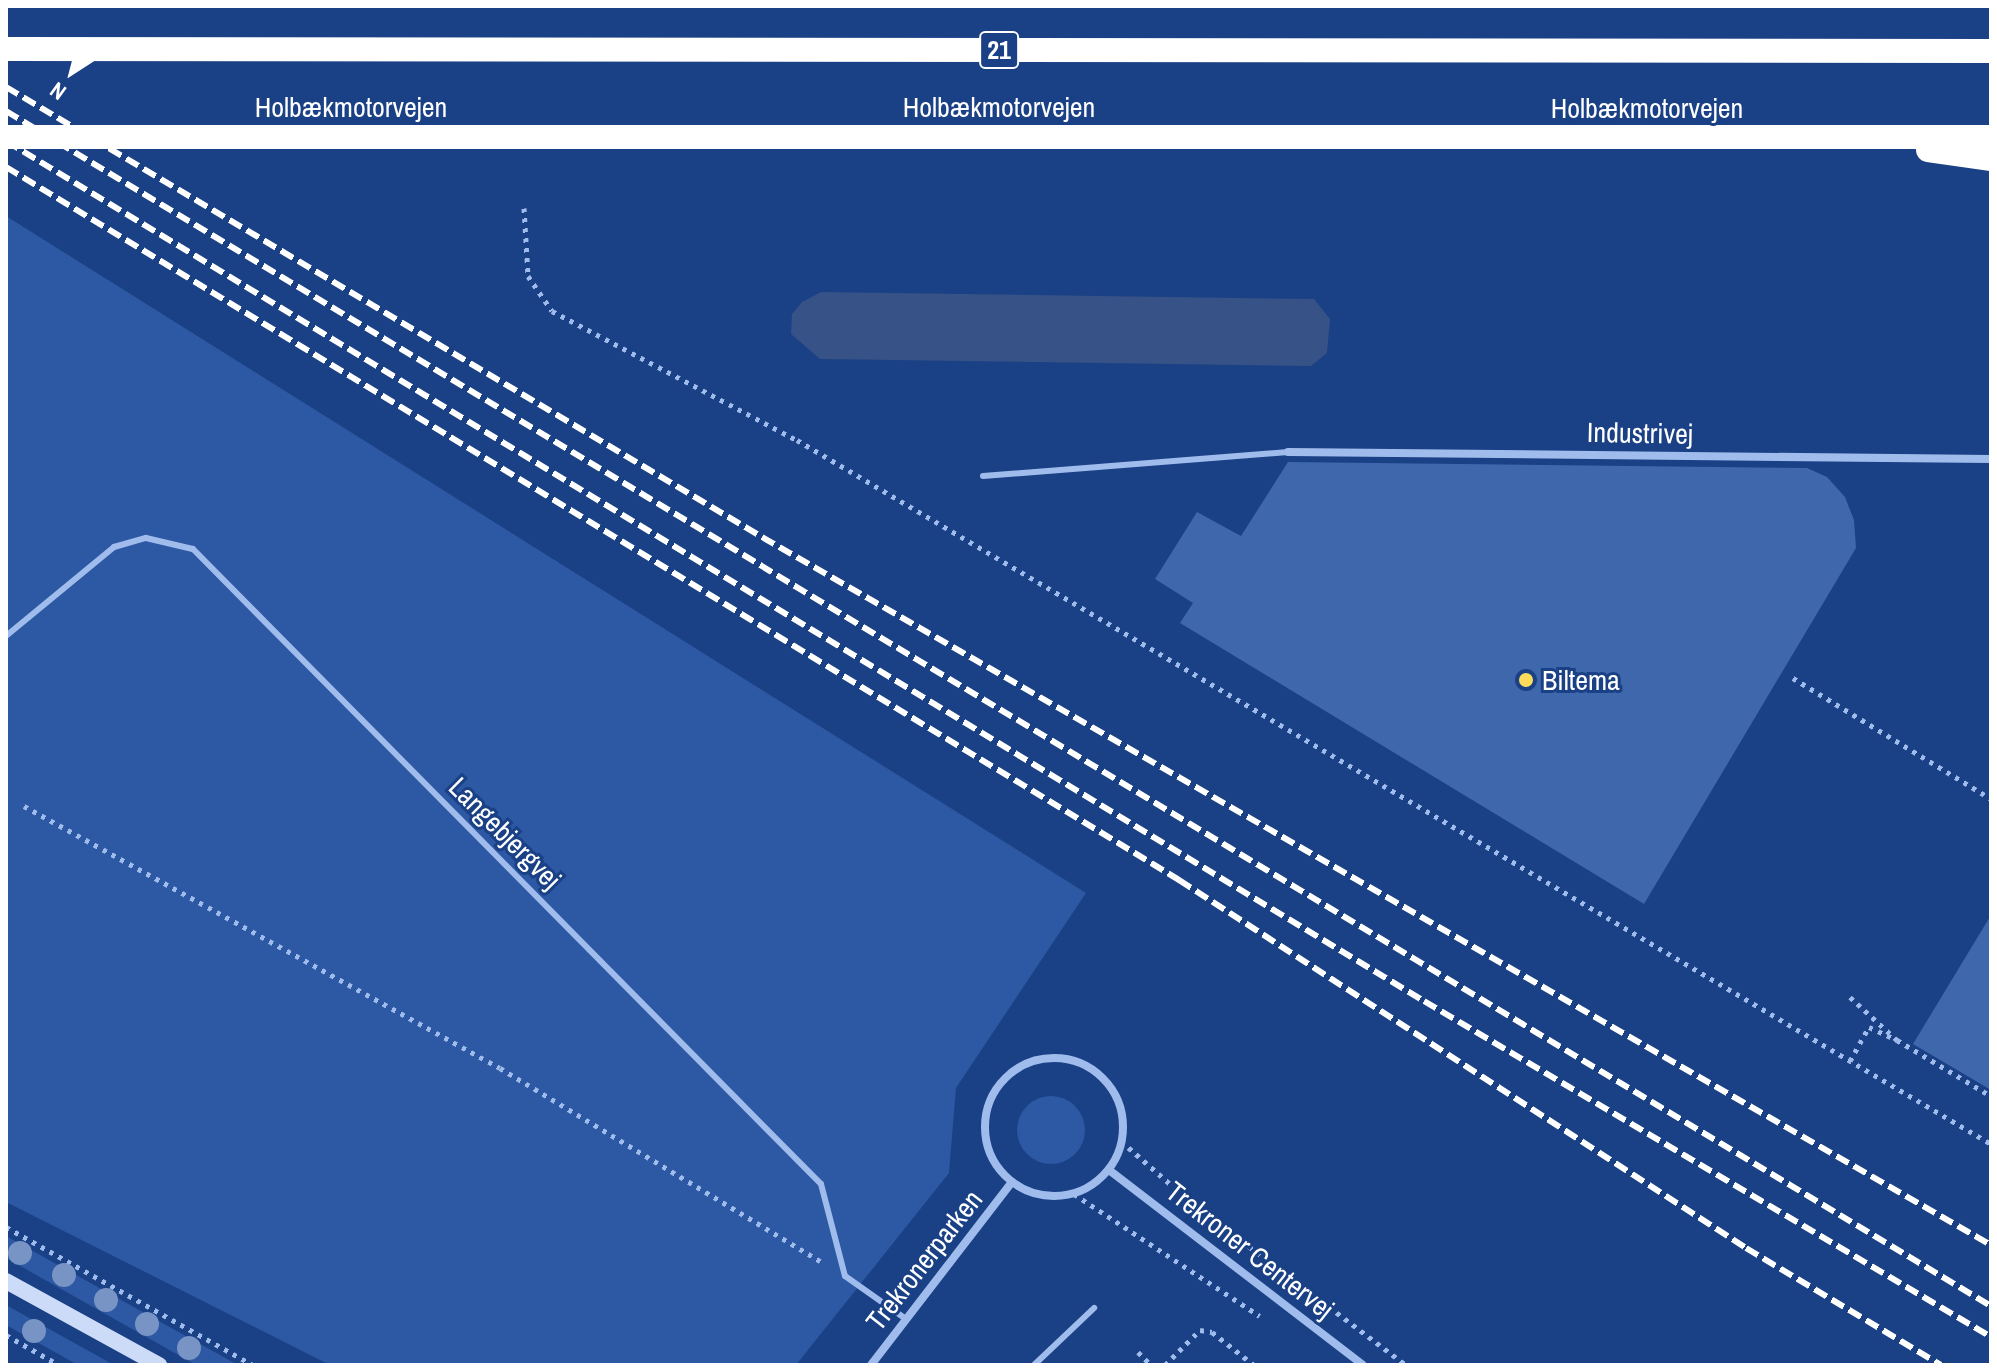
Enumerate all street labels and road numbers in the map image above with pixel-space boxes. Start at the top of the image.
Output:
road number: 21 [979,28,1019,72]
street label: Holbækmotorvejen [255,90,447,124]
street label: Holbækmotorvejen [903,90,1095,124]
street label: Holbækmotorvejen [1551,91,1743,125]
street label: Industrivej [1587,415,1693,451]
street label: Langebjergvej [442,770,568,896]
street label: Trekroner Centervej [1160,1174,1340,1326]
street label: Trekronerparken [859,1183,989,1337]

